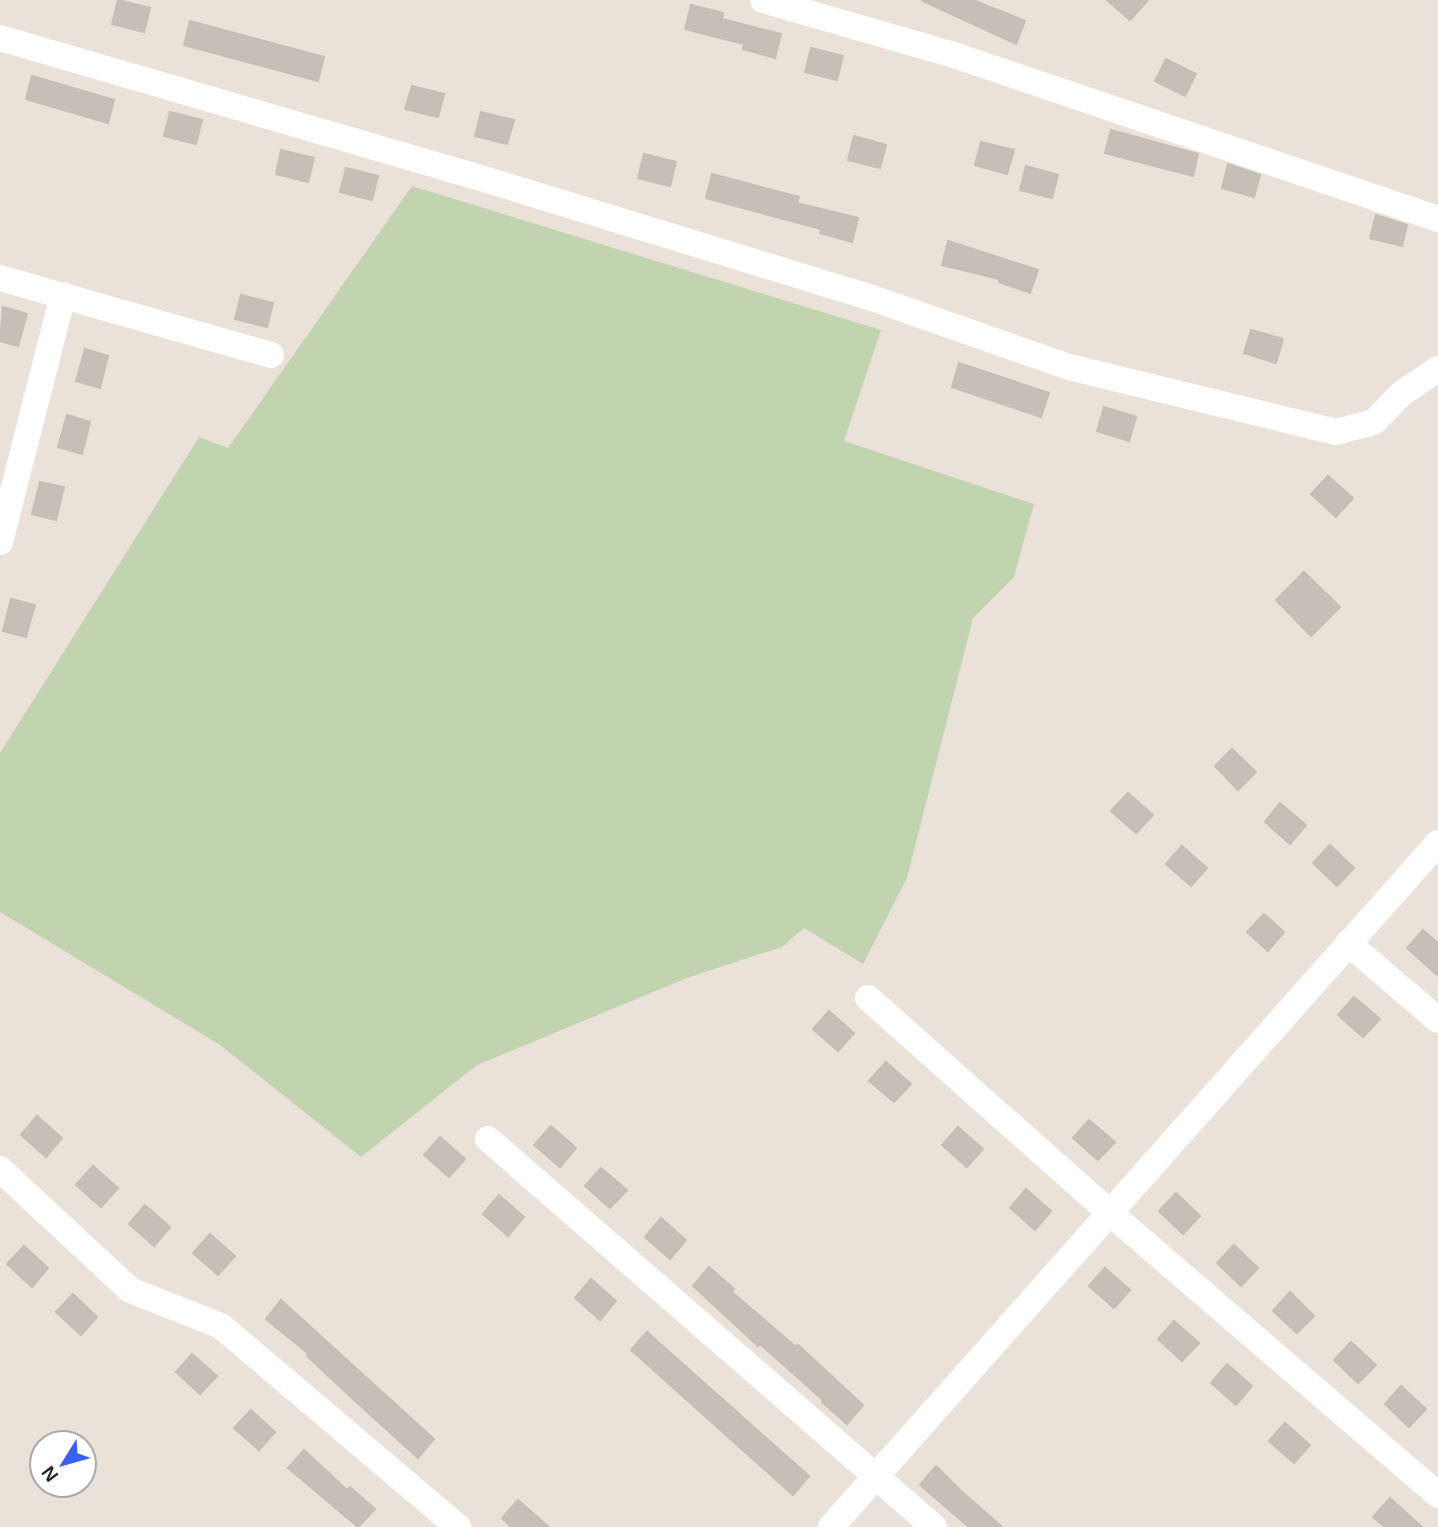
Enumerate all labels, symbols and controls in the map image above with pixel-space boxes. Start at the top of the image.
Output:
north arrow [28,1429,98,1499]
text: N [37,1462,62,1486]

